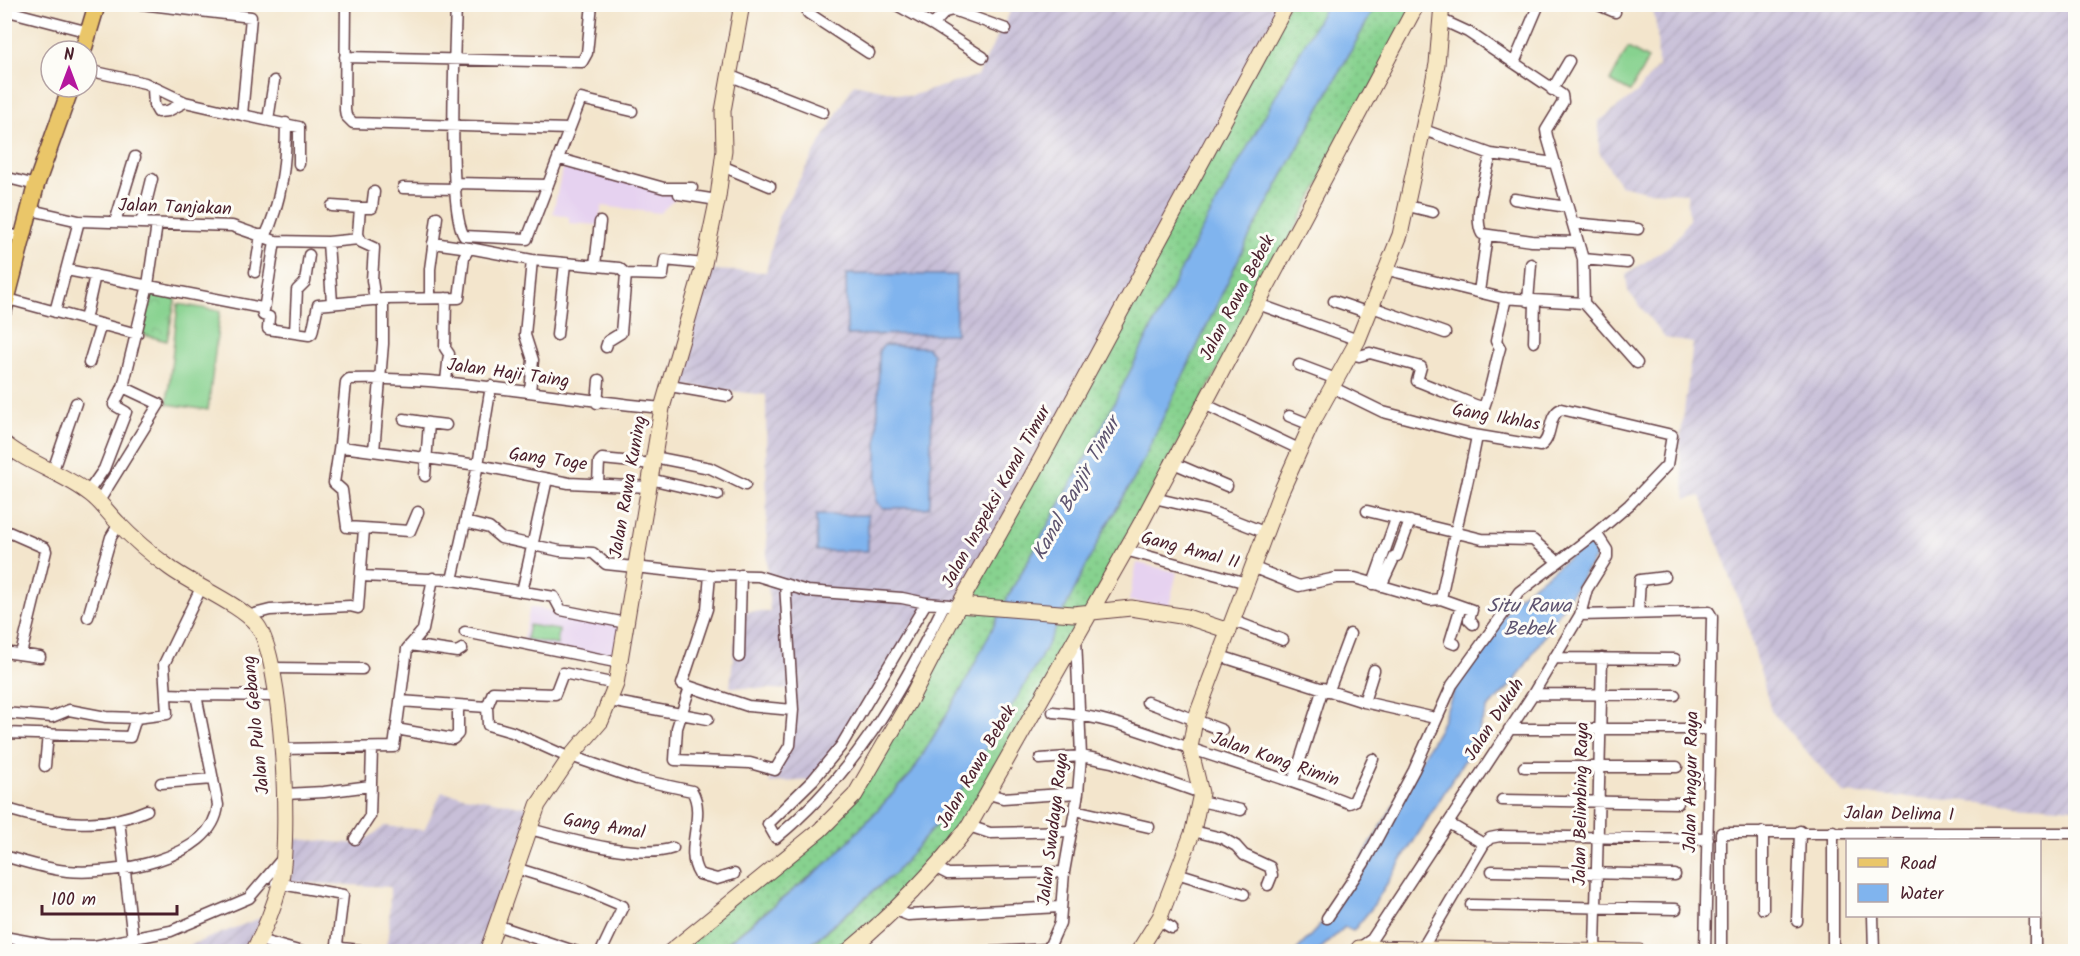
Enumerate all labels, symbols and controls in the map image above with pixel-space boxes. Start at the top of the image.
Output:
north arrow [39,39,99,99]
text: N [64,43,74,68]
street label: Jalan Tanjakan [118,192,232,224]
street label: Jalan Rawa Bebek [1193,229,1284,366]
street label: Jalan Haji Taing [445,351,571,397]
street label: Gang Ikhlas [1450,396,1543,440]
street label: Jalan Inspeksi Kanal Timur [935,399,1060,594]
water label: Kanal Banjir Timur [1024,408,1132,566]
street label: Jalan Rawa Kuning [602,413,656,561]
street label: Gang Toge [507,440,589,480]
street label: Gang Amal II [1137,524,1243,578]
water label: Situ Rawa Bebek [1487,591,1573,646]
street label: Jalan Pulo Gebang [235,654,279,796]
street label: Jalan Dukuh [1457,673,1533,767]
street label: Jalan Rawa Bebek [930,699,1025,834]
street label: Jalan Anggur Raya [1676,711,1708,853]
street label: Jalan Belimbing Raya [1566,722,1598,886]
street label: Jalan Kong Rimin [1207,725,1343,795]
street label: Jalan Swadaya Raya [1030,751,1078,907]
street label: Jalan Delima I [1843,800,1955,830]
street label: Gang Amal [561,806,648,849]
legend [1846,839,2041,917]
text: Road [1900,850,1937,879]
scale bar [42,878,177,916]
text: Water [1900,880,1945,909]
text: 100 m [51,886,96,915]

